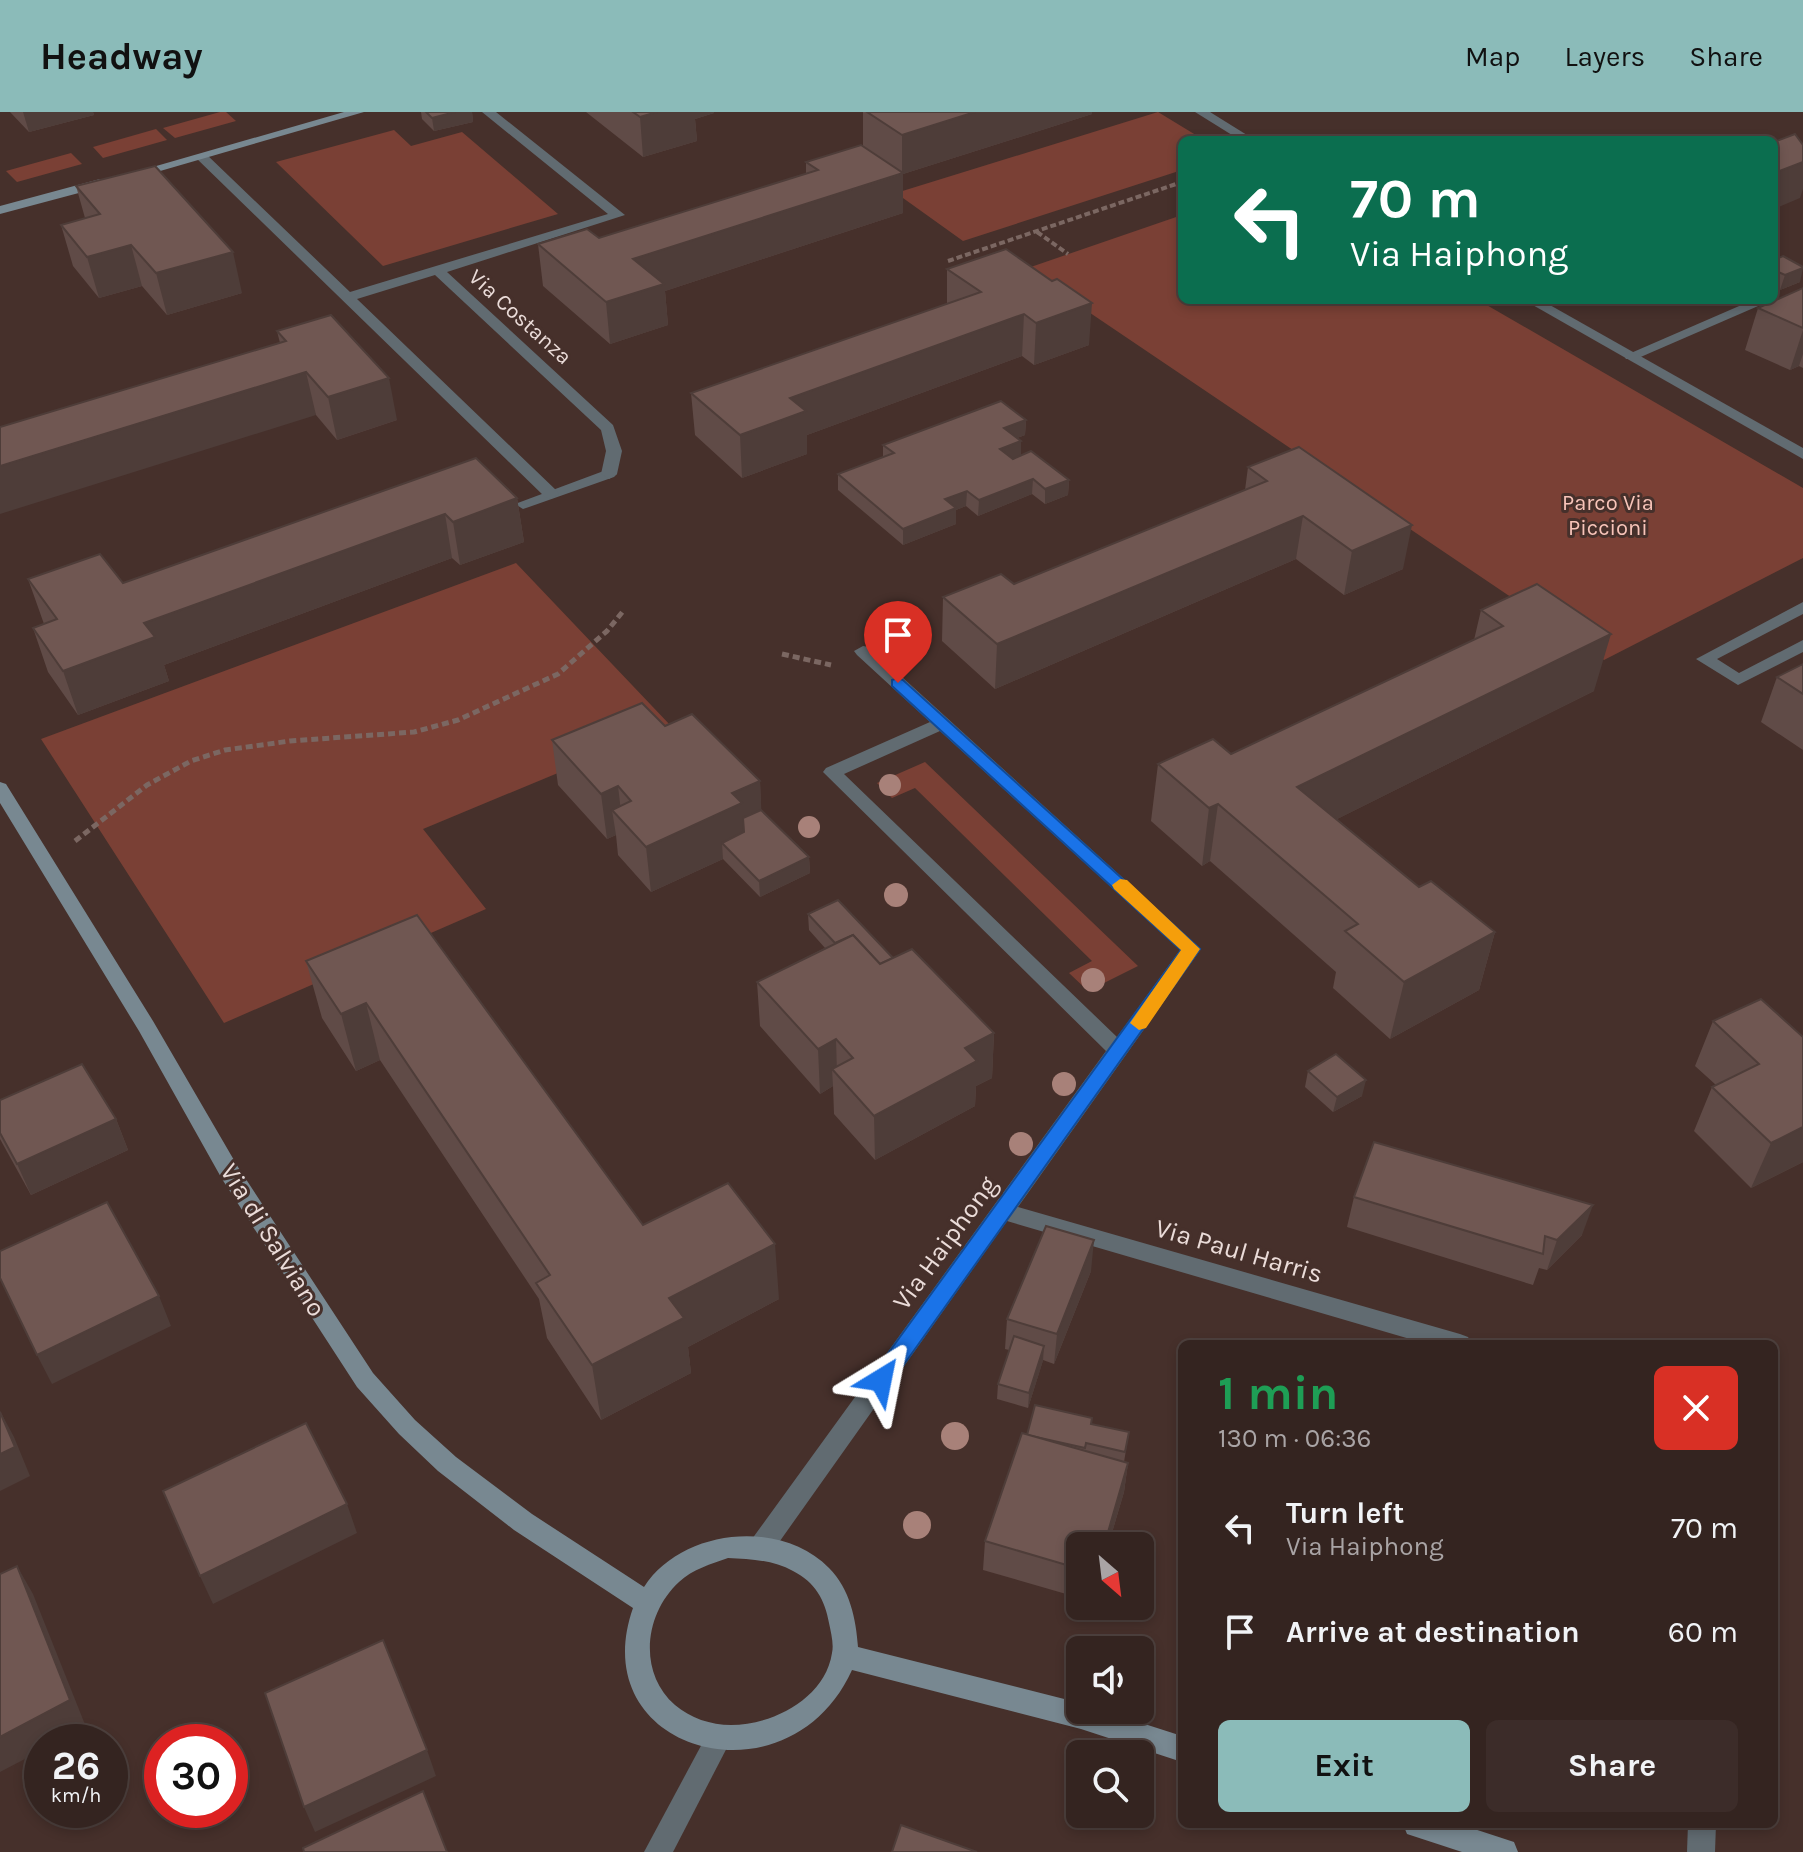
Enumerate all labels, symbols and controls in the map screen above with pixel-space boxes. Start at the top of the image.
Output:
text: Headway [40,34,203,79]
text: Map [1465,40,1520,73]
text: Layers [1564,40,1645,73]
text: Share [1689,40,1763,73]
text: 70 m [1350,166,1481,231]
icon: left [1218,168,1322,272]
text: Via Haiphong [1350,233,1568,275]
street label: Via Costanza [463,264,577,370]
park label: Parco Via Piccioni [1562,490,1654,541]
pin [864,601,932,683]
icon: arrive [876,613,920,657]
street label: Via di Salviano [214,1158,332,1322]
street label: Via Haiphong [886,1170,1004,1316]
street label: Via Paul Harris [1152,1212,1326,1290]
position arrow [839,1338,923,1422]
text: 1 min [1218,1365,1338,1421]
button: close [1654,1366,1738,1450]
text: 130 m · 06:36 [1218,1423,1371,1454]
text: Turn left [1286,1495,1404,1531]
icon: left [1218,1506,1262,1550]
text: 70 m [1671,1510,1738,1546]
text: Via Haiphong [1286,1531,1444,1562]
north arrow [1066,1532,1154,1620]
map controls [1066,1532,1154,1828]
icon: arrive [1218,1610,1262,1654]
text: Arrive at destination [1286,1614,1580,1650]
text: 60 m [1668,1614,1738,1650]
button: sound [1066,1636,1154,1724]
button: Exit [1218,1720,1470,1812]
button: Share [1486,1720,1738,1812]
speed limit sign: 30 [144,1724,248,1828]
button: search [1066,1740,1154,1828]
text: 26 [52,1742,100,1789]
text: km/h [51,1784,101,1807]

